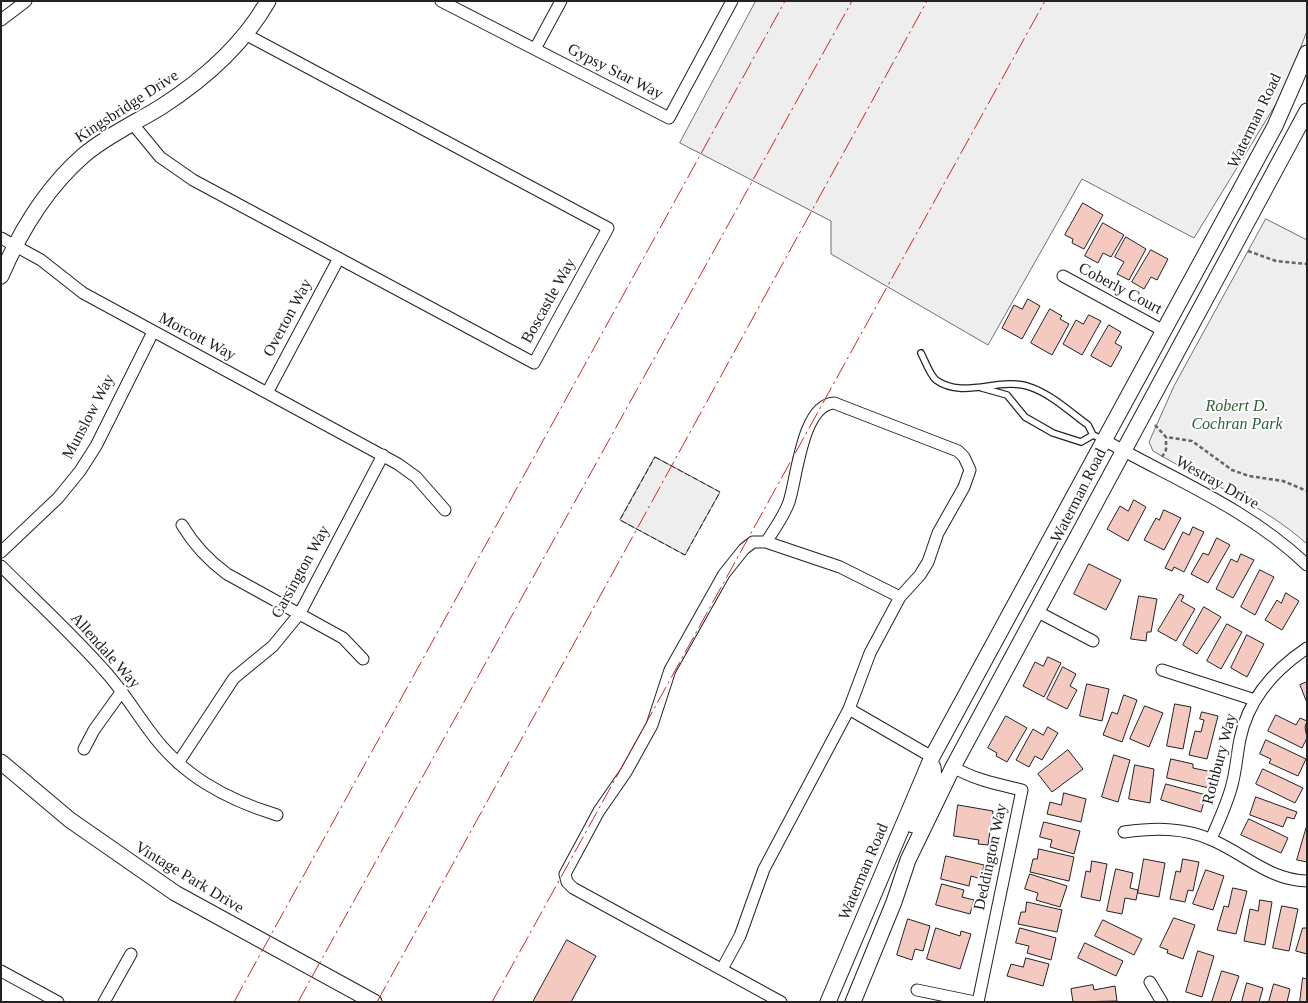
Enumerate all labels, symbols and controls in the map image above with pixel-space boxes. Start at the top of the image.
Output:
street label: Gypsy Star Way [564,40,666,104]
street label: Kingsbridge Drive [72,66,182,148]
street label: Waterman Road [1224,70,1286,172]
street label: Boscastle Way [518,255,580,347]
street label: Coberly Court [1075,259,1165,319]
street label: Overton Way [259,276,317,360]
street label: Morcott Way [155,309,239,365]
street label: Munslow Way [59,371,119,463]
park label: Robert D. Cochran Park [1191,397,1283,435]
street label: Waterman Road [1047,446,1111,546]
street label: Westray Drive [1172,452,1262,514]
street label: Carsington Way [268,522,334,622]
street label: Allendale Way [66,609,144,693]
street label: Rothbury Way [1199,711,1241,807]
street label: Deddington Way [970,802,1012,912]
street label: Waterman Road [835,821,893,923]
street label: Vintage Park Drive [131,838,247,918]

